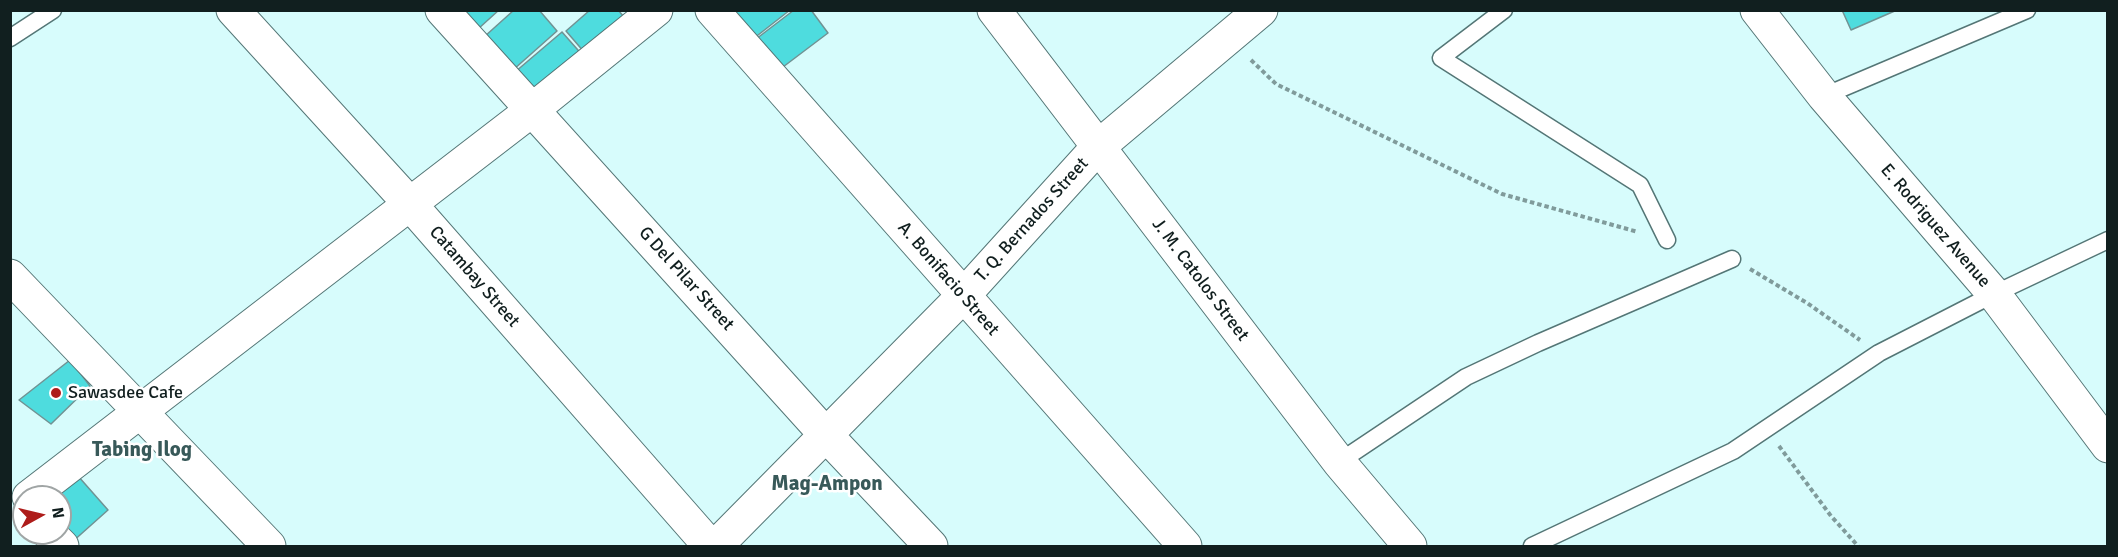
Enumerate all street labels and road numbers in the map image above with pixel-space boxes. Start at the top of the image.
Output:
street label: T. Q. Bernados Street [971,154,1093,286]
street label: E. Rodriguez Avenue [1875,160,1995,292]
street label: J. M. Catolos Street [1147,214,1253,346]
street label: A. Bonifacio Street [893,218,1003,340]
street label: Catambay Street [424,222,524,332]
street label: G Del Pilar Street [634,223,738,335]

